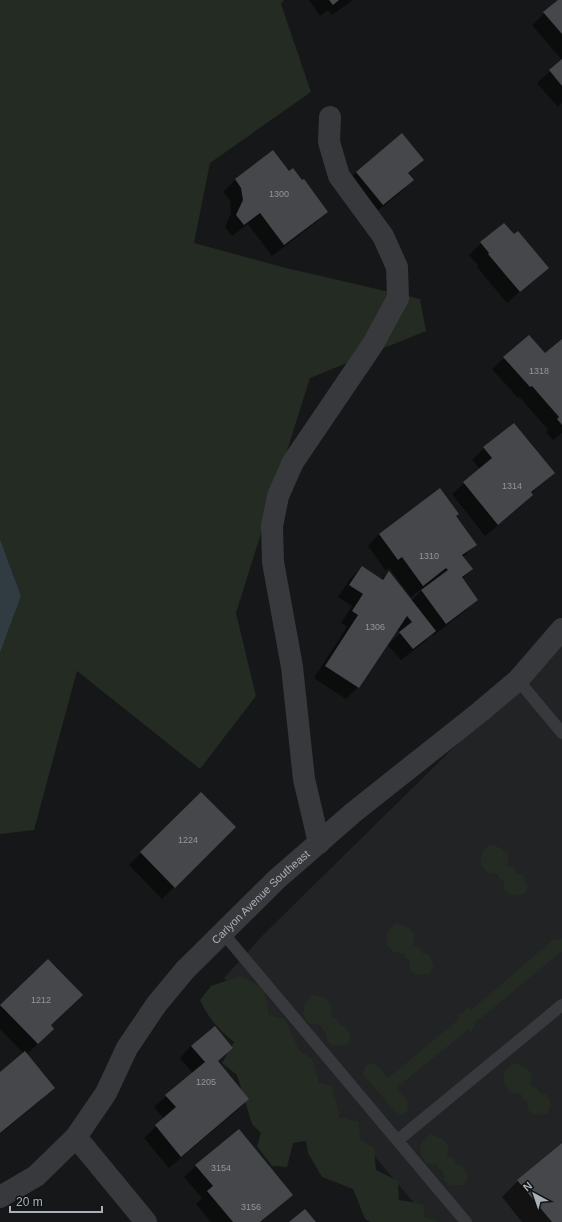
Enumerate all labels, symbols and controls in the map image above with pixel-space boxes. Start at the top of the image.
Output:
house number: 1300 [269,189,289,199]
house number: 1318 [529,366,549,376]
house number: 1314 [502,481,522,491]
house number: 1310 [419,551,439,561]
house number: 1306 [365,622,385,632]
house number: 1224 [178,835,198,845]
street label: Carlyon Avenue Southeast [209,848,312,946]
house number: 1212 [31,995,51,1005]
house number: 1205 [196,1077,216,1087]
house number: 3154 [211,1163,231,1173]
north arrow [514,1174,554,1214]
text: N [521,1179,535,1193]
scale bar [10,1188,102,1214]
text: 20 m [16,1195,43,1209]
house number: 3156 [241,1202,261,1212]

